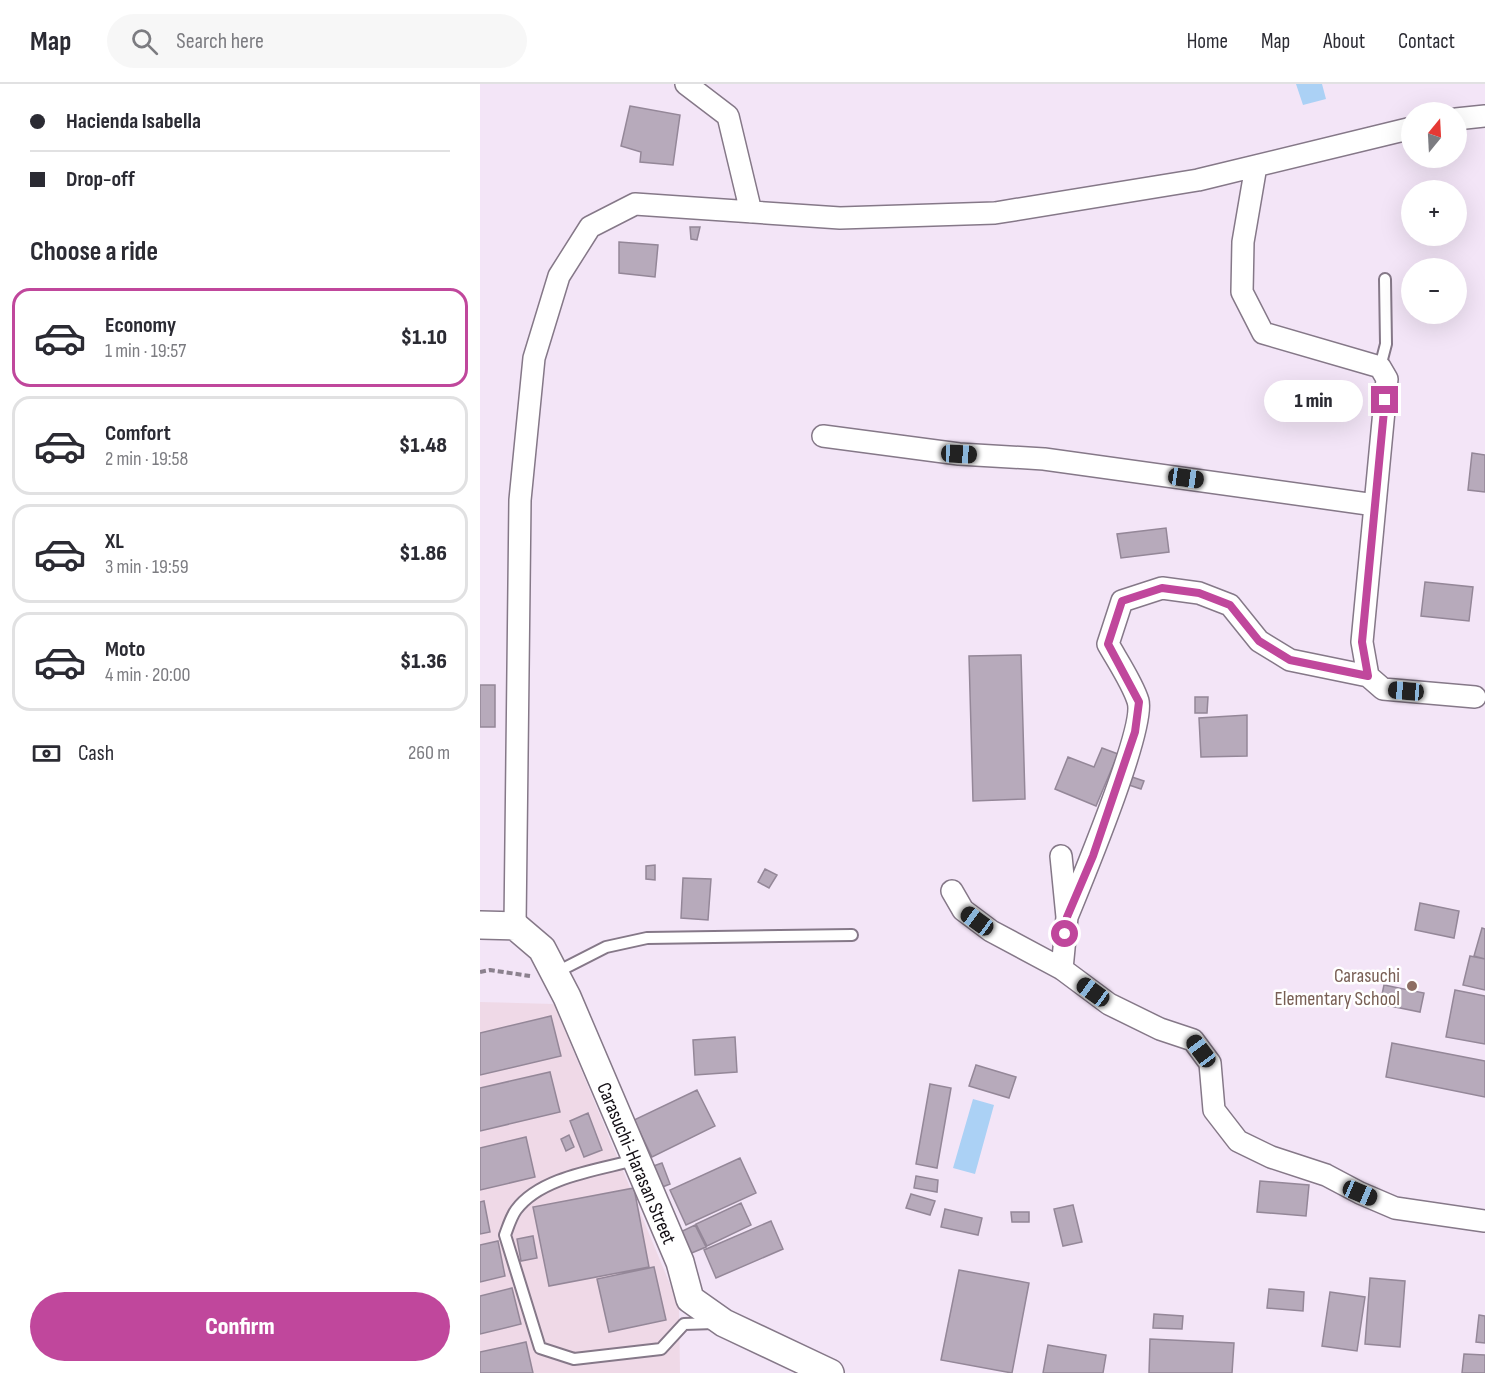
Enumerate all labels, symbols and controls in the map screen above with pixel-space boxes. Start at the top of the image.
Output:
search box [107,14,527,68]
text: Map [30,25,71,58]
icon: search [128,25,161,58]
text: Search here [176,28,264,55]
text: Home [1187,29,1228,54]
text: Map [1261,29,1290,54]
text: About [1323,29,1365,54]
text: Contact [1398,29,1455,54]
north arrow [1401,102,1467,168]
map controls [1401,102,1467,324]
text: Hacienda Isabella [66,108,201,135]
text: Drop-off [66,166,135,193]
button: + [1401,180,1467,246]
text: Choose a ride [30,236,158,268]
button: − [1401,258,1467,324]
icon: car [33,311,87,365]
text: Economy [105,312,176,339]
text: $1.10 [401,324,447,351]
text: 1 min · 19:57 [105,339,186,363]
callout: 1 min [1265,379,1364,421]
route end [1371,386,1398,413]
text: 1 min [1294,389,1333,413]
icon: car [33,419,87,473]
text: Comfort [105,420,171,447]
text: $1.48 [399,432,447,459]
car [941,444,977,464]
text: 2 min · 19:58 [105,447,188,471]
car [1167,467,1205,489]
icon: car [33,527,87,581]
text: XL [105,528,124,555]
text: $1.86 [399,540,447,567]
text: 3 min · 19:59 [105,555,189,579]
icon: car [33,635,87,689]
text: Moto [105,636,145,663]
text: $1.36 [400,648,447,675]
text: 4 min · 20:00 [105,663,191,687]
car [1387,680,1425,702]
icon: cash [30,737,63,770]
text: Cash [78,740,114,767]
text: 260 m [408,741,450,765]
car [957,903,997,939]
route start [1051,920,1078,947]
place label: Carasuchi Elementary School [1274,964,1400,1011]
car [1073,974,1113,1010]
marker: Carasuchi Elementary School [1405,979,1419,993]
car [1183,1031,1219,1071]
street label: Carasuchi-Harasan Street [591,1079,681,1248]
car [1340,1178,1380,1208]
button: Confirm [30,1292,450,1361]

